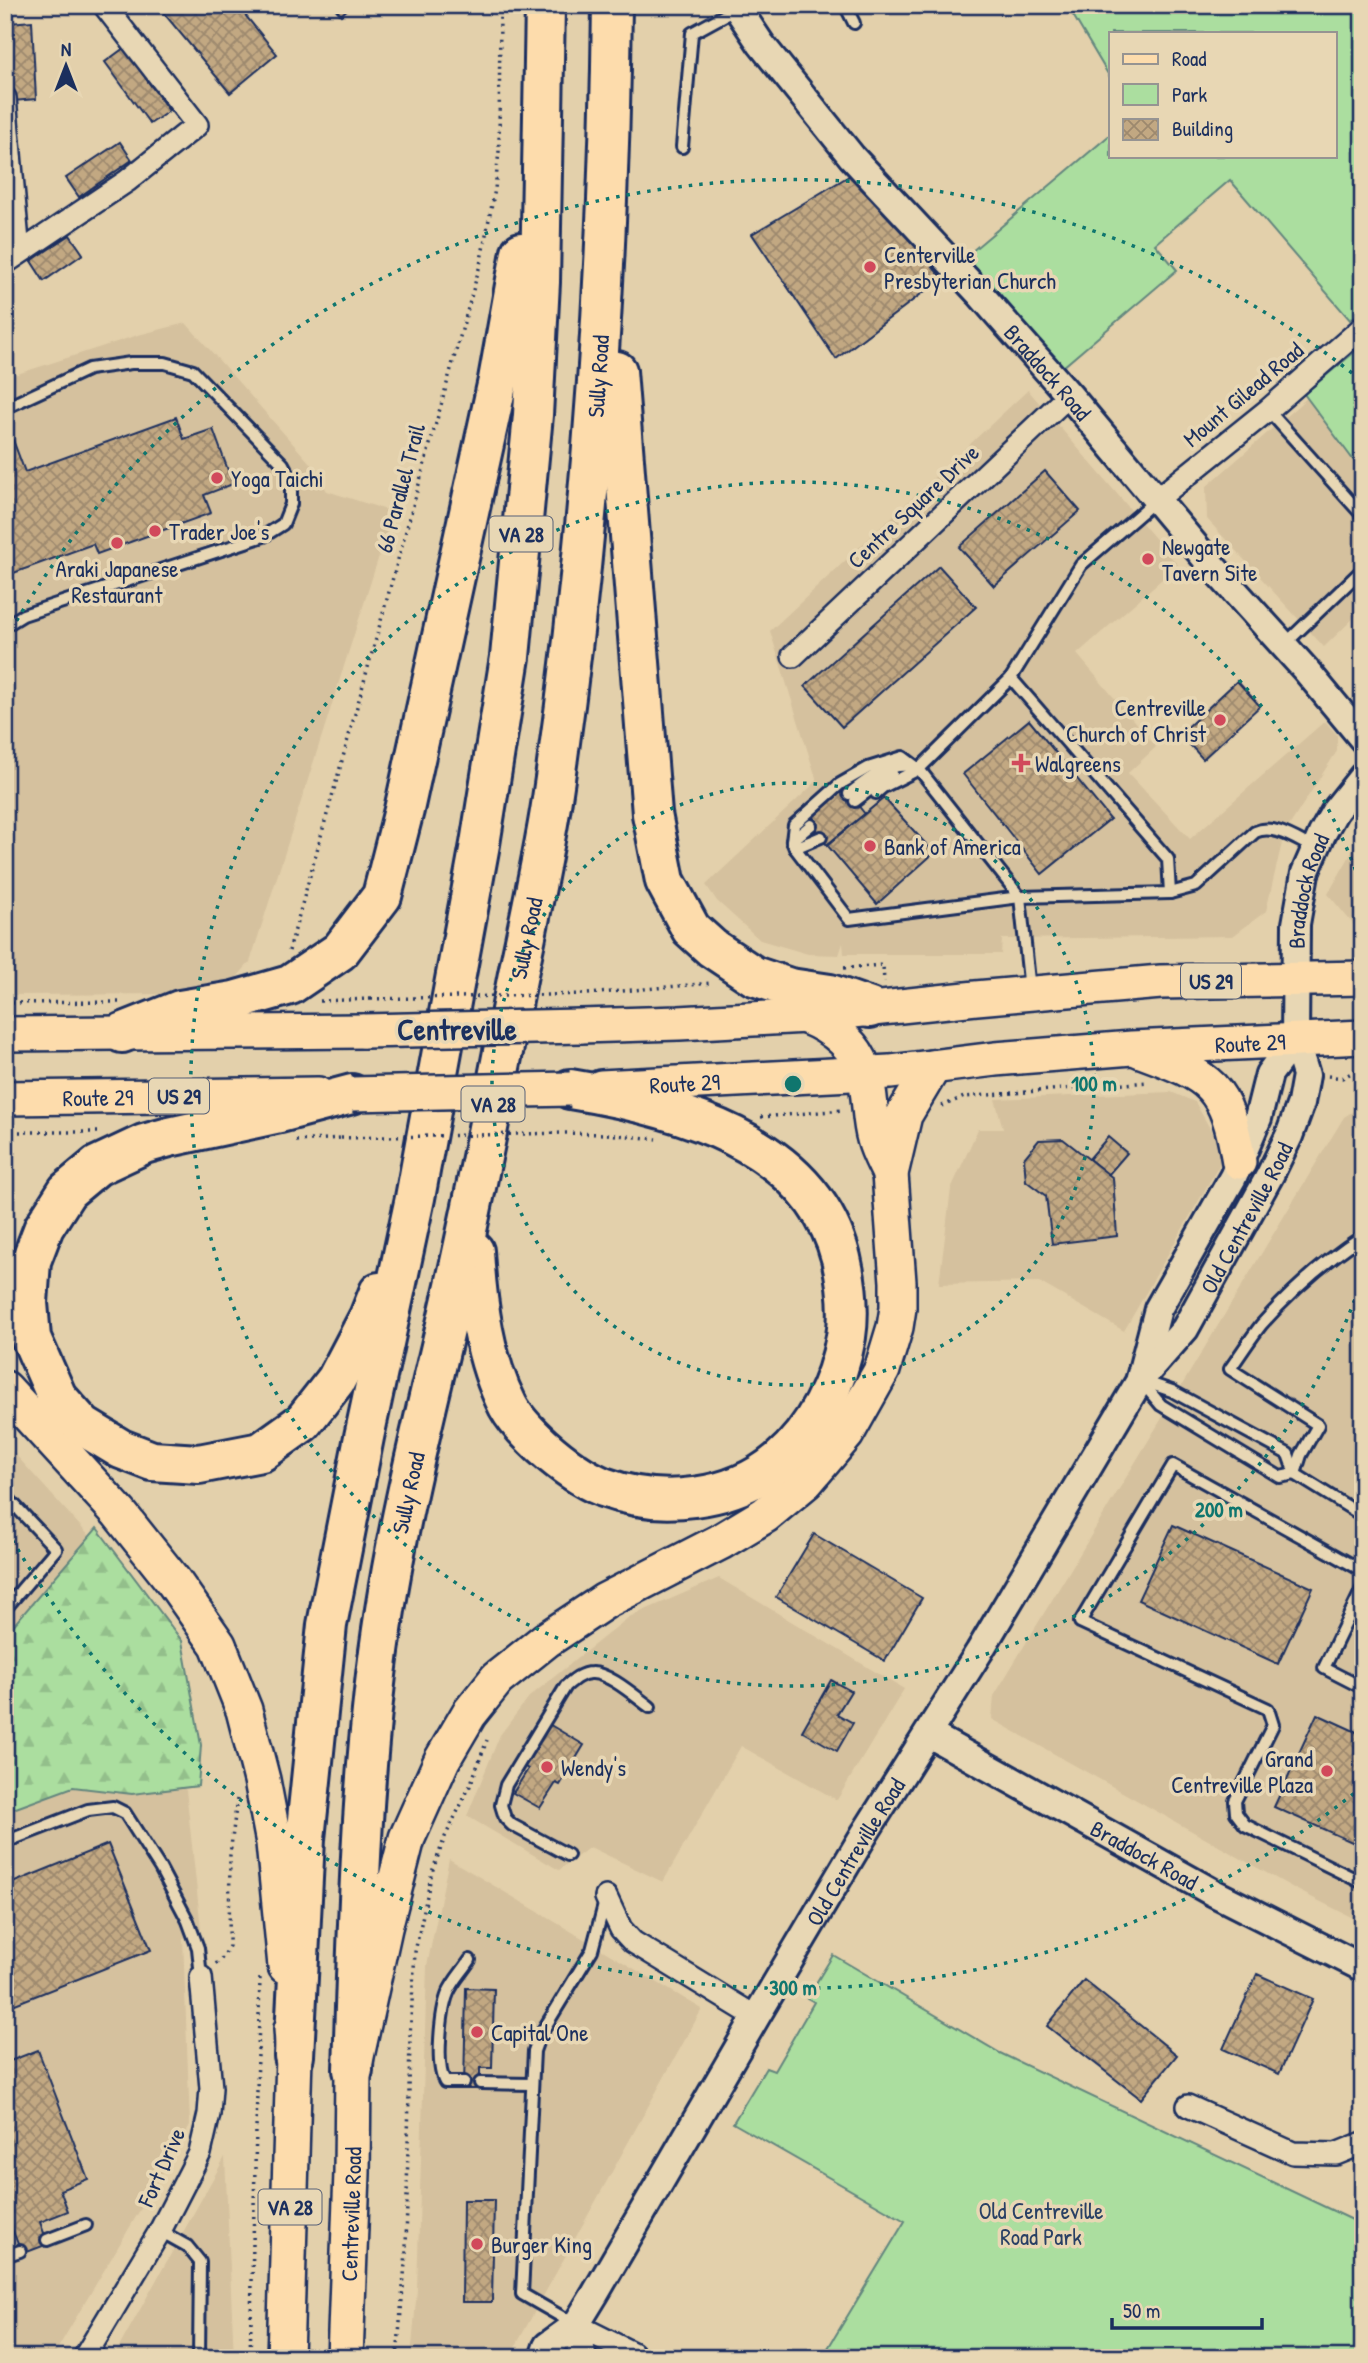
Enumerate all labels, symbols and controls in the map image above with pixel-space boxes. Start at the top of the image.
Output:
north arrow [32,32,102,102]
legend [1109,32,1336,158]
text: N [61,36,71,62]
text: Road [1172,44,1206,73]
text: Park [1172,80,1207,109]
text: Building [1172,114,1233,143]
place label: Centerville Presbyterian Church [884,239,1056,296]
marker: Centerville Presbyterian Church [862,259,878,275]
street label: Braddock Road [998,317,1099,427]
street label: Sully Road [579,334,616,418]
street label: Mount Gilead Road [1176,334,1310,454]
street label: 66 Parallel Trail [368,419,432,556]
street label: Centre Square Drive [840,437,986,575]
place label: Yoga Taichi [231,463,324,494]
marker: Yoga Taichi [209,470,225,486]
place label: Trader Joe's [169,516,270,547]
road number: VA 28 [490,516,552,552]
marker: Trader Joe's [147,523,163,539]
place label: Newgate Tavern Site [1162,531,1257,588]
marker: Araki Japanese Restaurant [109,535,125,551]
marker: Newgate Tavern Site [1140,551,1156,567]
place label: Araki Japanese Restaurant [55,553,179,610]
place label: Centreville Church of Christ [1066,692,1207,749]
marker: Centreville Church of Christ [1212,712,1228,728]
place label: Walgreens [1035,748,1121,779]
marker: Walgreens [1013,755,1029,771]
street label: Braddock Road [1280,828,1336,949]
place label: Bank of America [884,831,1021,862]
marker: Bank of America [862,838,878,854]
street label: Sully Road [502,895,549,982]
road number: US 29 [1181,964,1241,998]
district label: Centreville [397,1009,517,1049]
street label: Route 29 [1214,1025,1286,1060]
street label: Route 29 [649,1065,721,1100]
text: 100 m [1071,1069,1117,1098]
centre of rings [781,1072,805,1096]
road number: US 29 [149,1078,209,1114]
street label: Route 29 [63,1081,133,1113]
road number: VA 28 [462,1086,524,1122]
street label: Old Centreville Road [1192,1137,1299,1299]
street label: Sully Road [384,1449,431,1536]
text: 200 m [1195,1495,1243,1524]
place label: Grand Centreville Plaza [1171,1743,1313,1800]
place label: Wendy's [561,1752,626,1783]
marker: Wendy's [539,1759,555,1775]
marker: Grand Centreville Plaza [1319,1763,1335,1779]
street label: Old Centreville Road [798,1772,912,1931]
street label: Braddock Road [1085,1812,1204,1897]
text: 300 m [769,1973,817,2002]
place label: Capital One [491,2017,588,2048]
marker: Capital One [469,2024,485,2040]
street label: Fort Drive [130,2123,192,2212]
street label: Centreville Road [332,2147,368,2282]
road number: VA 28 [258,2190,322,2224]
park label: Old Centreville Road Park [979,2195,1103,2252]
place label: Burger King [491,2229,592,2260]
marker: Burger King [469,2236,485,2252]
scale bar [1112,2286,1263,2330]
text: 50 m [1123,2296,1160,2325]

